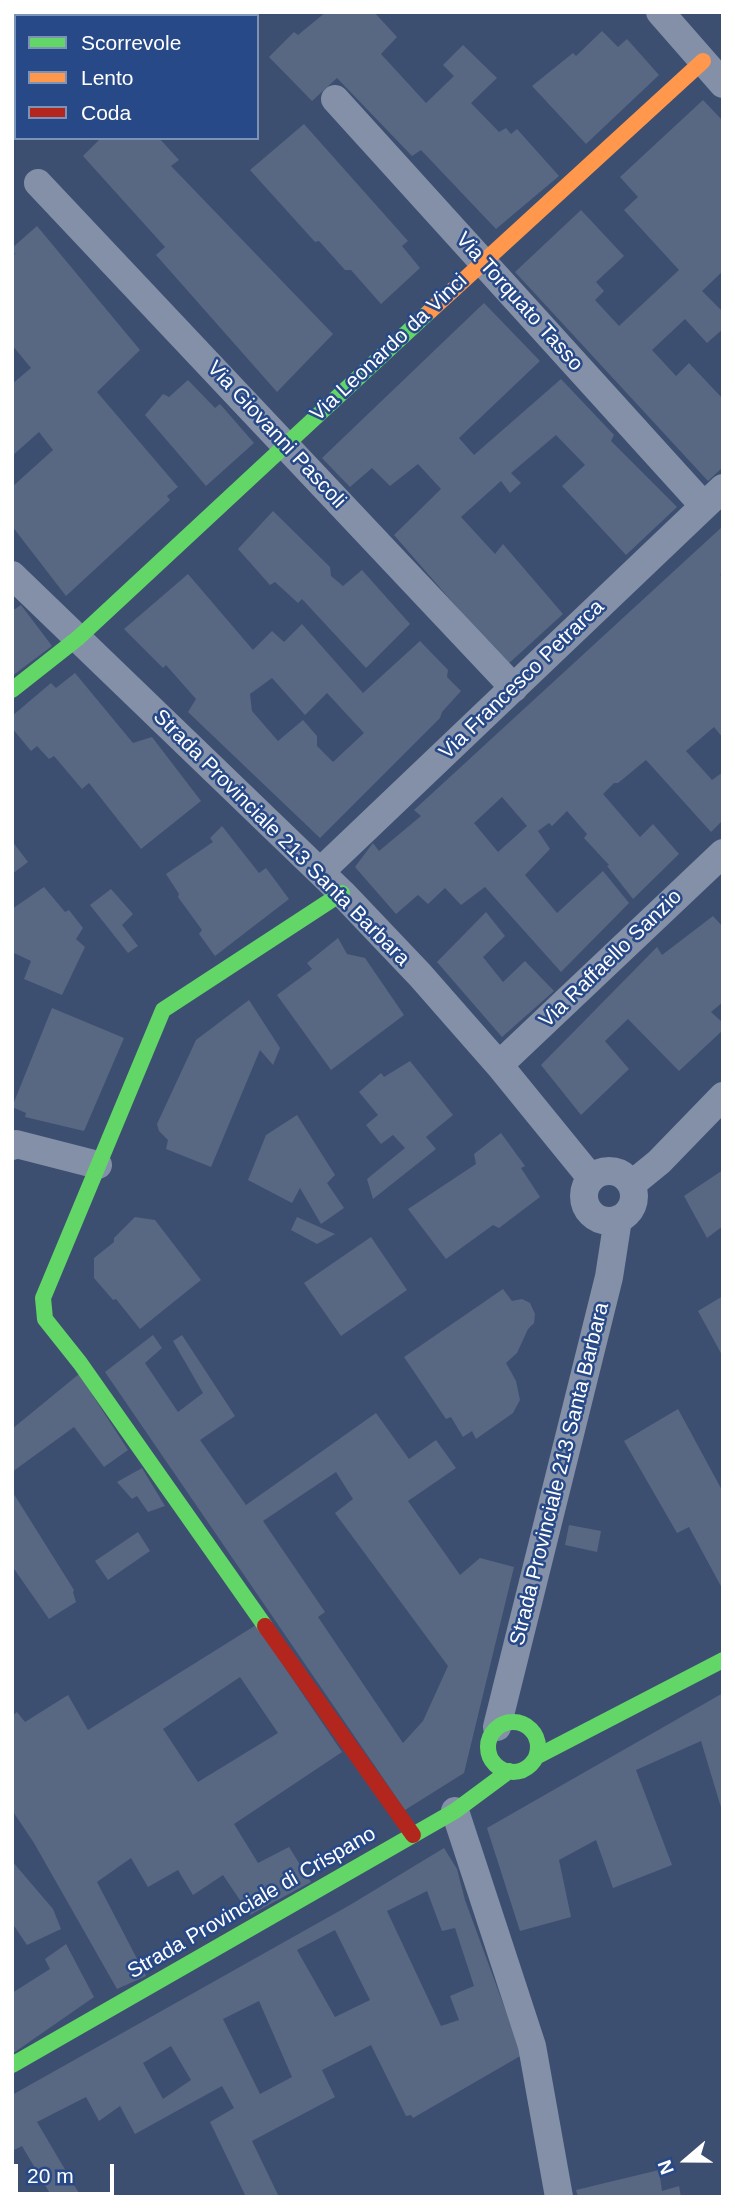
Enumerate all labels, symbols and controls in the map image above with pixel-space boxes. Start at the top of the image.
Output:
legend [14,14,259,140]
text: Scorrevole [81,31,181,54]
text: Lento [81,66,134,89]
text: Coda [81,101,131,124]
street label: Via Torquato Tasso [450,227,588,377]
street label: Via Leonardo da Vinci [306,269,472,427]
street label: Via Giovanni Pascoli [201,356,351,514]
street label: Via Francesco Petrarca [434,595,610,765]
street label: Strada Provinciale 213 Santa Barbara [147,704,415,972]
street label: Via Raffaello Sanzio [535,885,687,1033]
street label: Strada Provinciale 213 Santa Barbara [505,1300,615,1648]
street label: Strada Provinciale di Crispano [123,1821,381,1985]
north arrow [651,2125,721,2195]
scale bar [18,2150,117,2194]
text: N [654,2157,678,2177]
text: 20 m [27,2164,74,2187]

